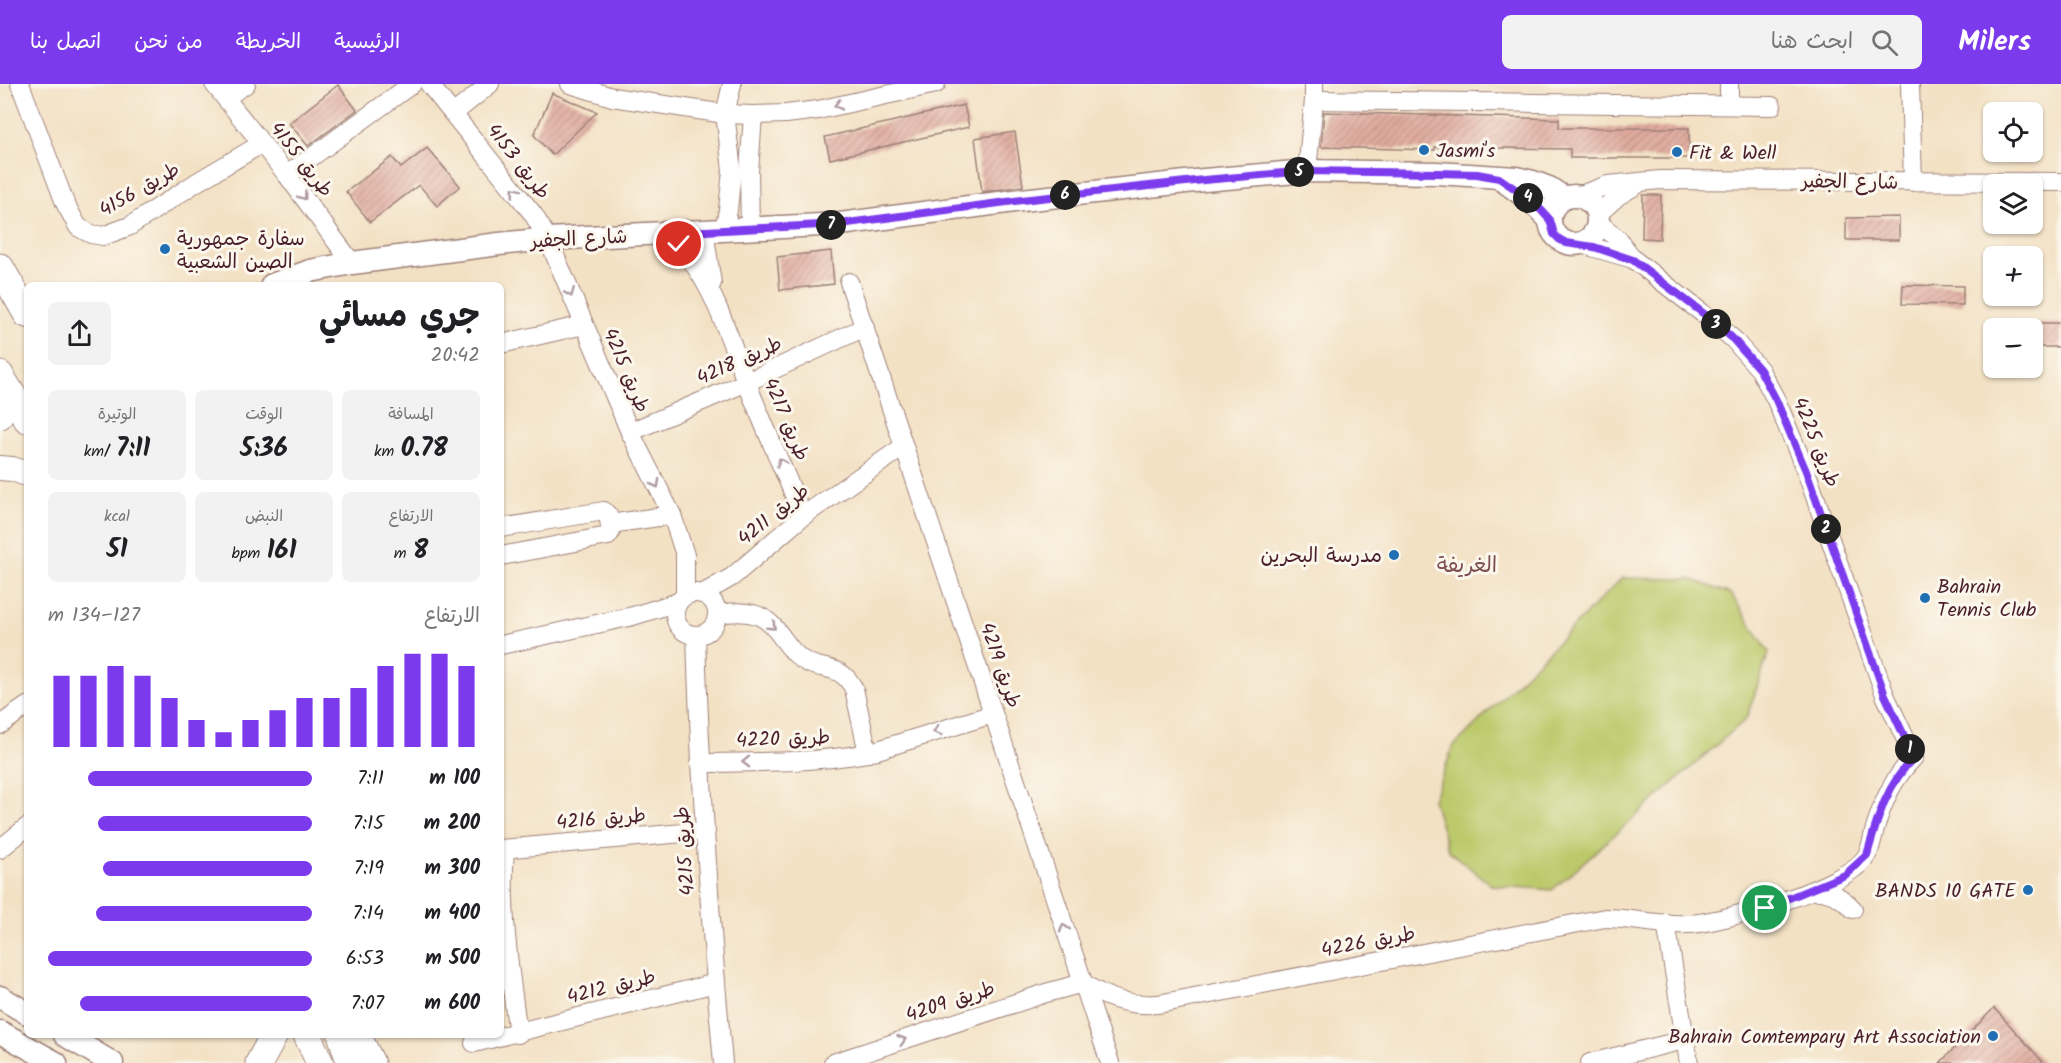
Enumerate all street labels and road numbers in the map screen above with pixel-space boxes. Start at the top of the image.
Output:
street label: طريق 4155 [260,115,340,205]
street label: طريق 4153 [477,117,558,207]
street label: طريق 4156 [93,155,187,227]
street label: شارع الجفير [1799,166,1899,200]
street label: شارع الجفير [528,221,628,259]
street label: طريق 4215 [593,323,657,418]
street label: طريق 4218 [692,329,788,395]
street label: طريق 4217 [753,373,817,467]
street label: طريق 4225 [1783,393,1848,493]
street label: طريق 4211 [731,476,817,555]
street label: طريق 4219 [970,618,1029,713]
street label: طريق 4220 [735,722,831,758]
street label: طريق 4216 [555,800,647,840]
street label: طريق 4215 [667,805,705,897]
street label: طريق 4226 [1318,918,1418,968]
street label: طريق 4212 [564,961,659,1014]
street label: طريق 4209 [902,973,1000,1032]

